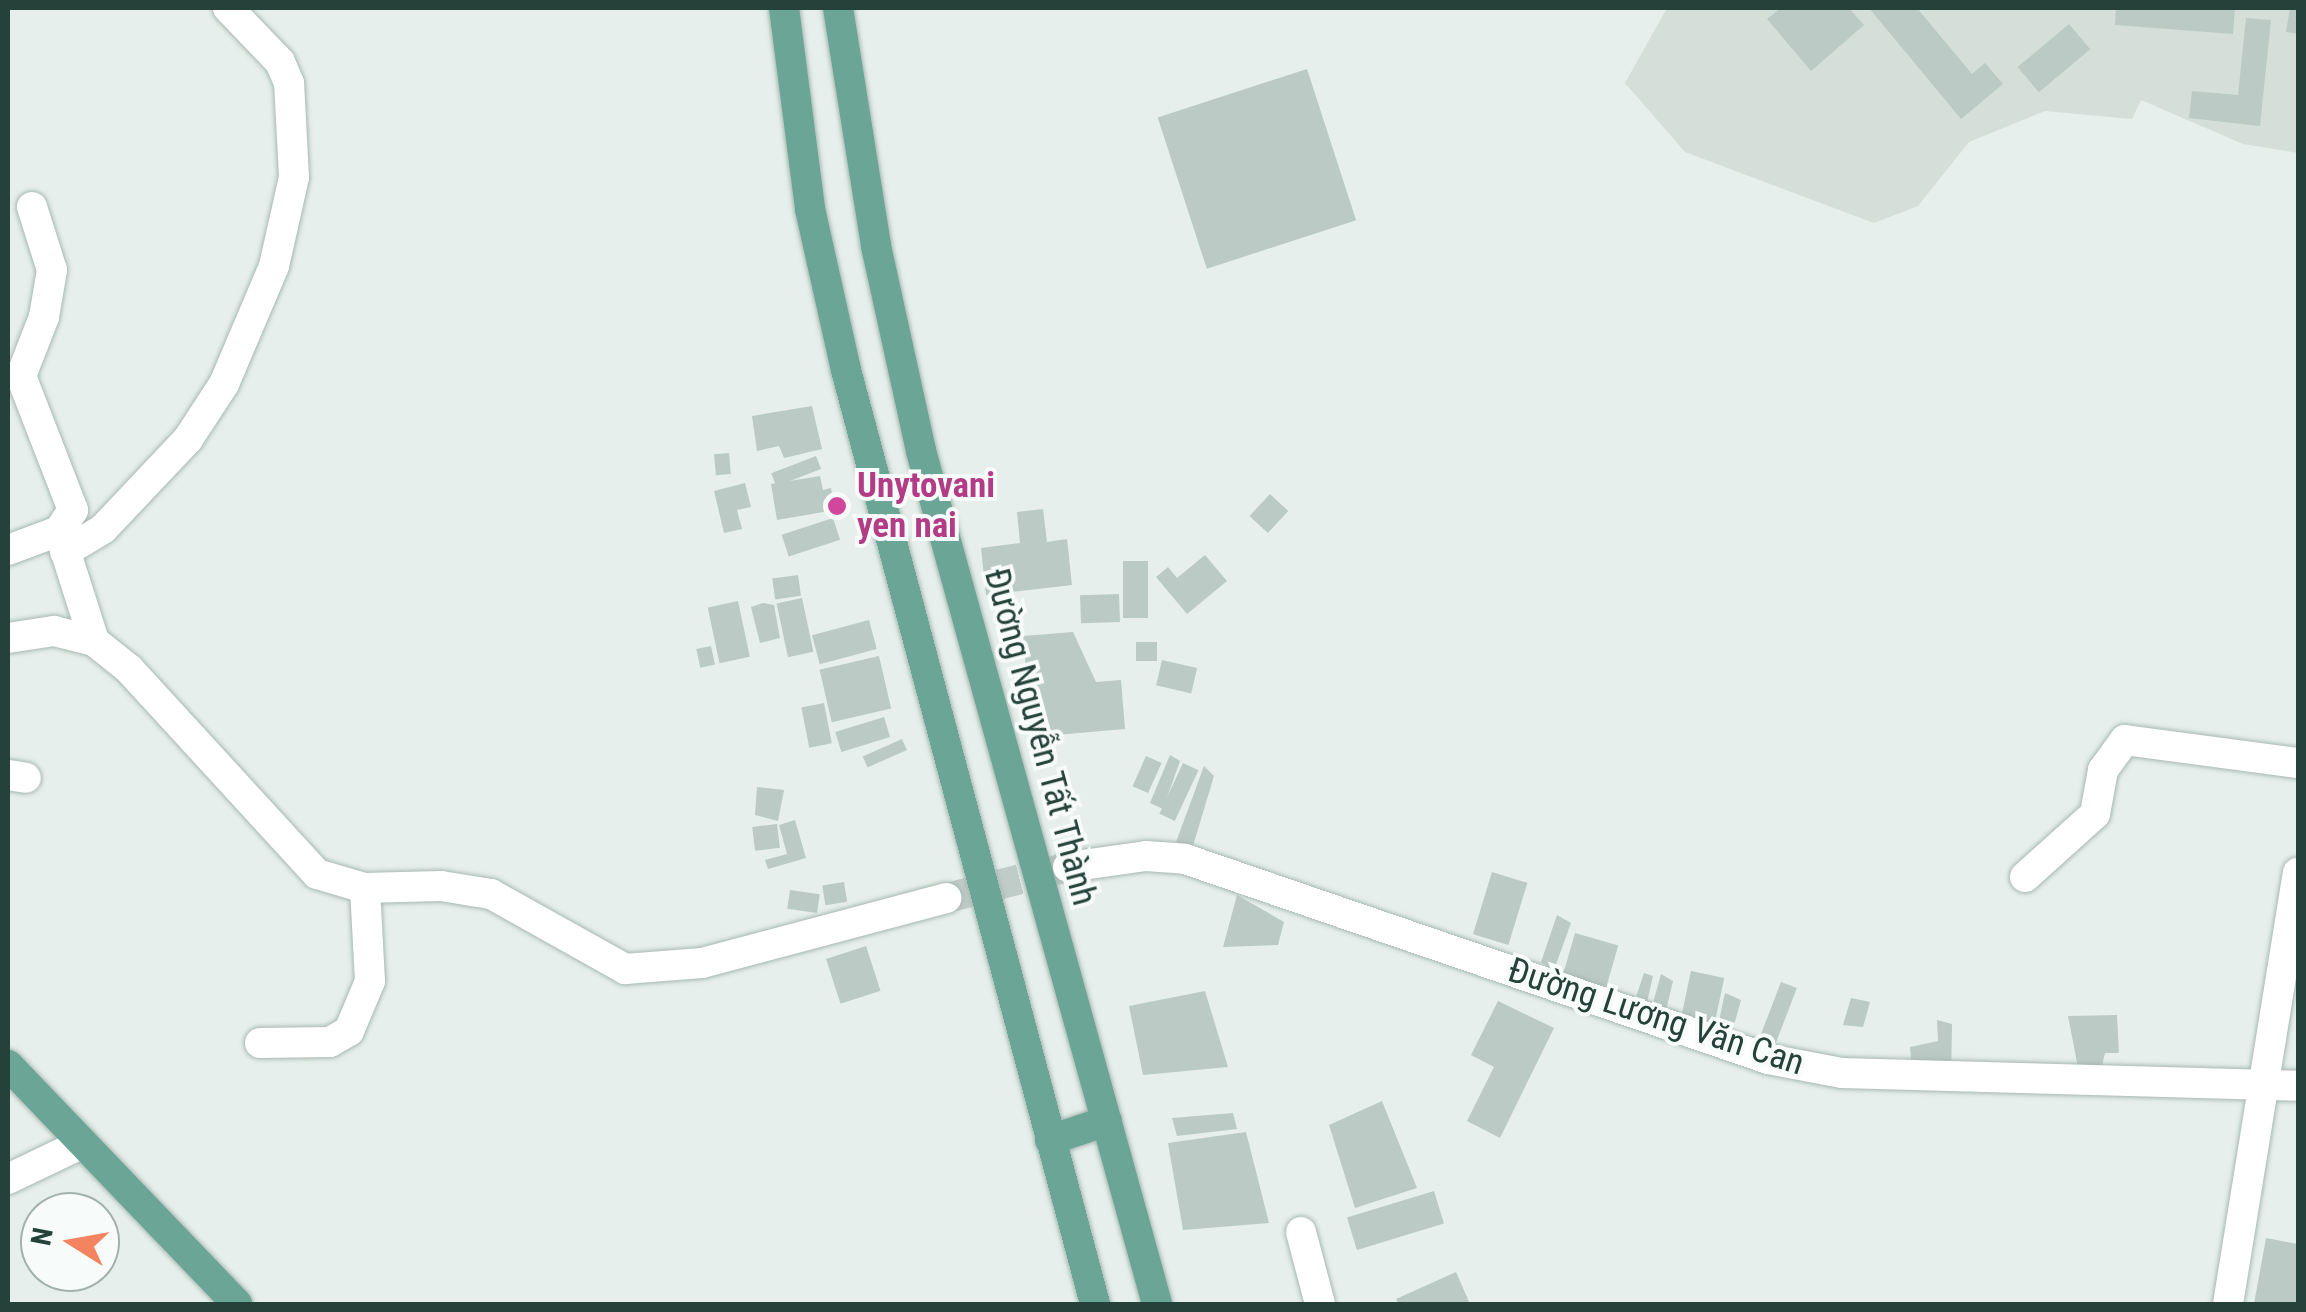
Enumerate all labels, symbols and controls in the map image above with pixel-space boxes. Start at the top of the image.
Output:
place label: Unytovani yen nai [857,465,995,547]
marker: Unytovani yen nai [826,495,848,517]
street label: Đường Nguyễn Tất Thành [975,563,1105,911]
street label: Đường Lương Văn Can [1503,949,1809,1085]
north arrow [20,1192,120,1292]
text: N [24,1225,60,1248]

